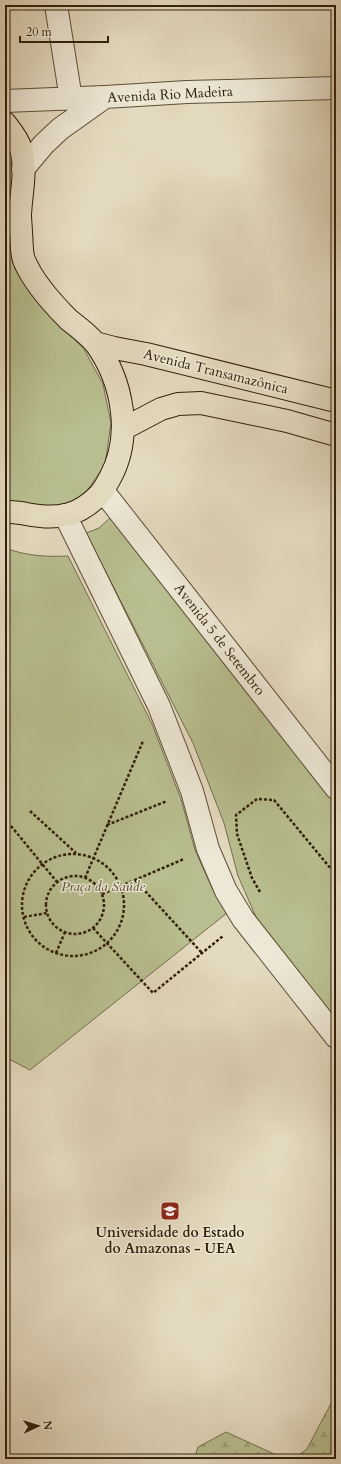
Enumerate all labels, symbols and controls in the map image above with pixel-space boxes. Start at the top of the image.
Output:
scale bar [20,18,108,44]
text: 20 m [26,24,53,40]
street label: Avenida Rio Madeira [107,82,233,107]
street label: Avenida Transamazônica [141,344,290,399]
street label: Avenida 5 de Setembro [170,579,270,700]
park label: Praça da Saúde [61,877,145,896]
school or university icon: Universidade do Estado do Amazonas - UEA [159,1200,181,1222]
place label: Universidade do Estado do Amazonas - UEA [95,1223,245,1258]
north arrow [18,1406,58,1446]
text: N [40,1420,55,1431]

